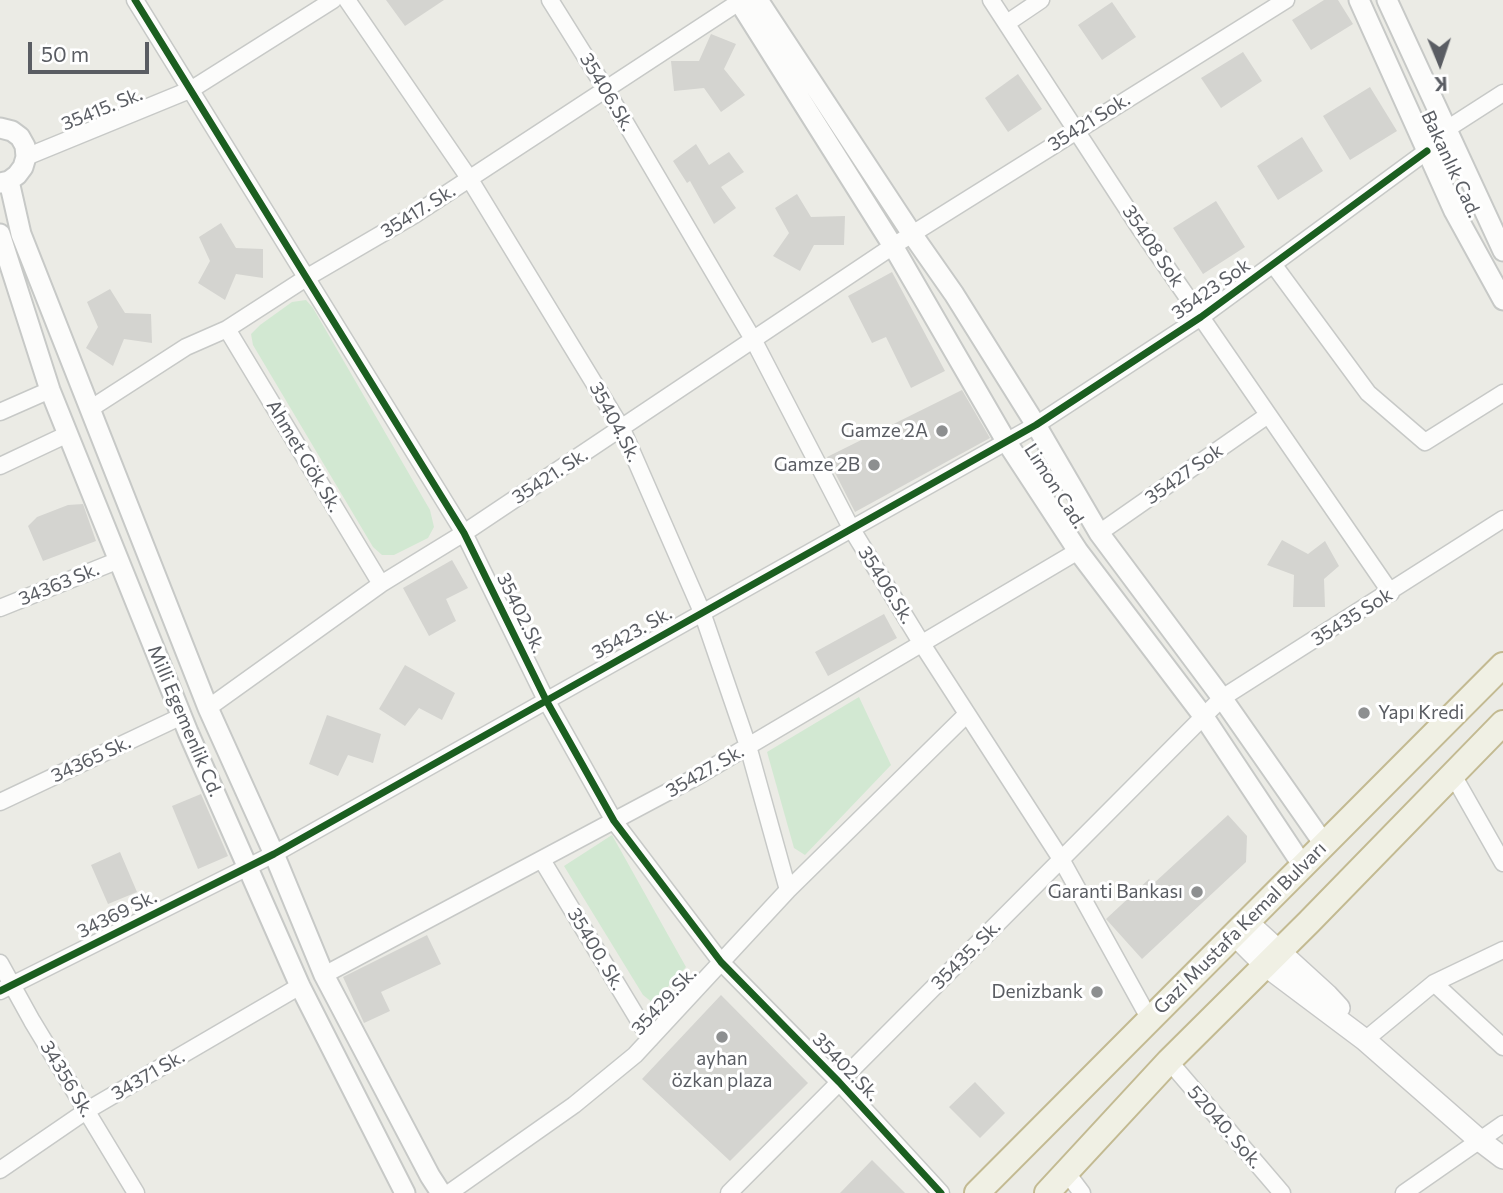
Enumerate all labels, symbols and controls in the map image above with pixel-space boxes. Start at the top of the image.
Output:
scale bar [32,28,152,72]
north arrow [1405,28,1475,98]
text: 50 m [41,41,89,66]
street label: 35406.Sk. [575,49,639,135]
text: K [1434,73,1448,96]
street label: 35415. Sk. [58,82,146,136]
street label: 35421 Sok. [1044,88,1134,156]
street label: Bakanlık Cad. [1416,107,1486,221]
street label: 35417. Sk. [377,179,459,243]
street label: 35408 Sok [1117,201,1189,291]
street label: 35423 Sok [1167,254,1255,324]
street label: 35404.Sk. [584,378,646,466]
street label: Ahmet Gök Sk. [262,396,346,516]
place label: Gamze 2A [841,420,928,442]
marker: Gamze 2A [934,423,950,439]
street label: Limon Cad. [1019,439,1091,533]
street label: 35427 Sok [1141,439,1227,509]
street label: 35421. Sk. [508,443,592,509]
place label: Gamze 2B [774,454,860,476]
marker: Gamze 2B [866,457,882,473]
street label: 35406.Sk. [853,542,919,628]
street label: 34363 Sk. [15,558,103,610]
street label: 35402.Sk. [492,569,550,657]
street label: 35435 Sok [1307,583,1397,651]
street label: 35423. Sk. [588,602,676,664]
street label: Milli Egemenlik Cd. [143,642,227,800]
place label: Yapı Kredi [1378,702,1464,724]
marker: Yapı Kredi [1356,705,1372,721]
street label: 34365 Sk. [48,731,134,787]
street label: 35427. Sk. [662,740,748,802]
street label: Gazi Mustafa Kemal Bulvarı [1149,837,1331,1019]
place label: Garanti Bankası [1048,881,1183,903]
marker: Garanti Bankası [1189,884,1205,900]
street label: 34369 Sk. [74,885,160,943]
street label: 35400. Sk. [563,904,629,994]
street label: 35435. Sk. [927,916,1005,994]
street label: 35429.Sk. [627,962,701,1040]
place label: Denizbank [991,981,1083,1003]
marker: Denizbank [1089,984,1105,1000]
street label: 35402.Sk. [808,1028,884,1106]
marker: ayhan özkan plaza [714,1029,730,1045]
street label: 34356 Sk. [35,1037,99,1121]
street label: 34371 Sk. [107,1045,189,1105]
place label: ayhan özkan plaza [672,1048,772,1092]
street label: 52040. Sok. [1183,1081,1267,1173]

